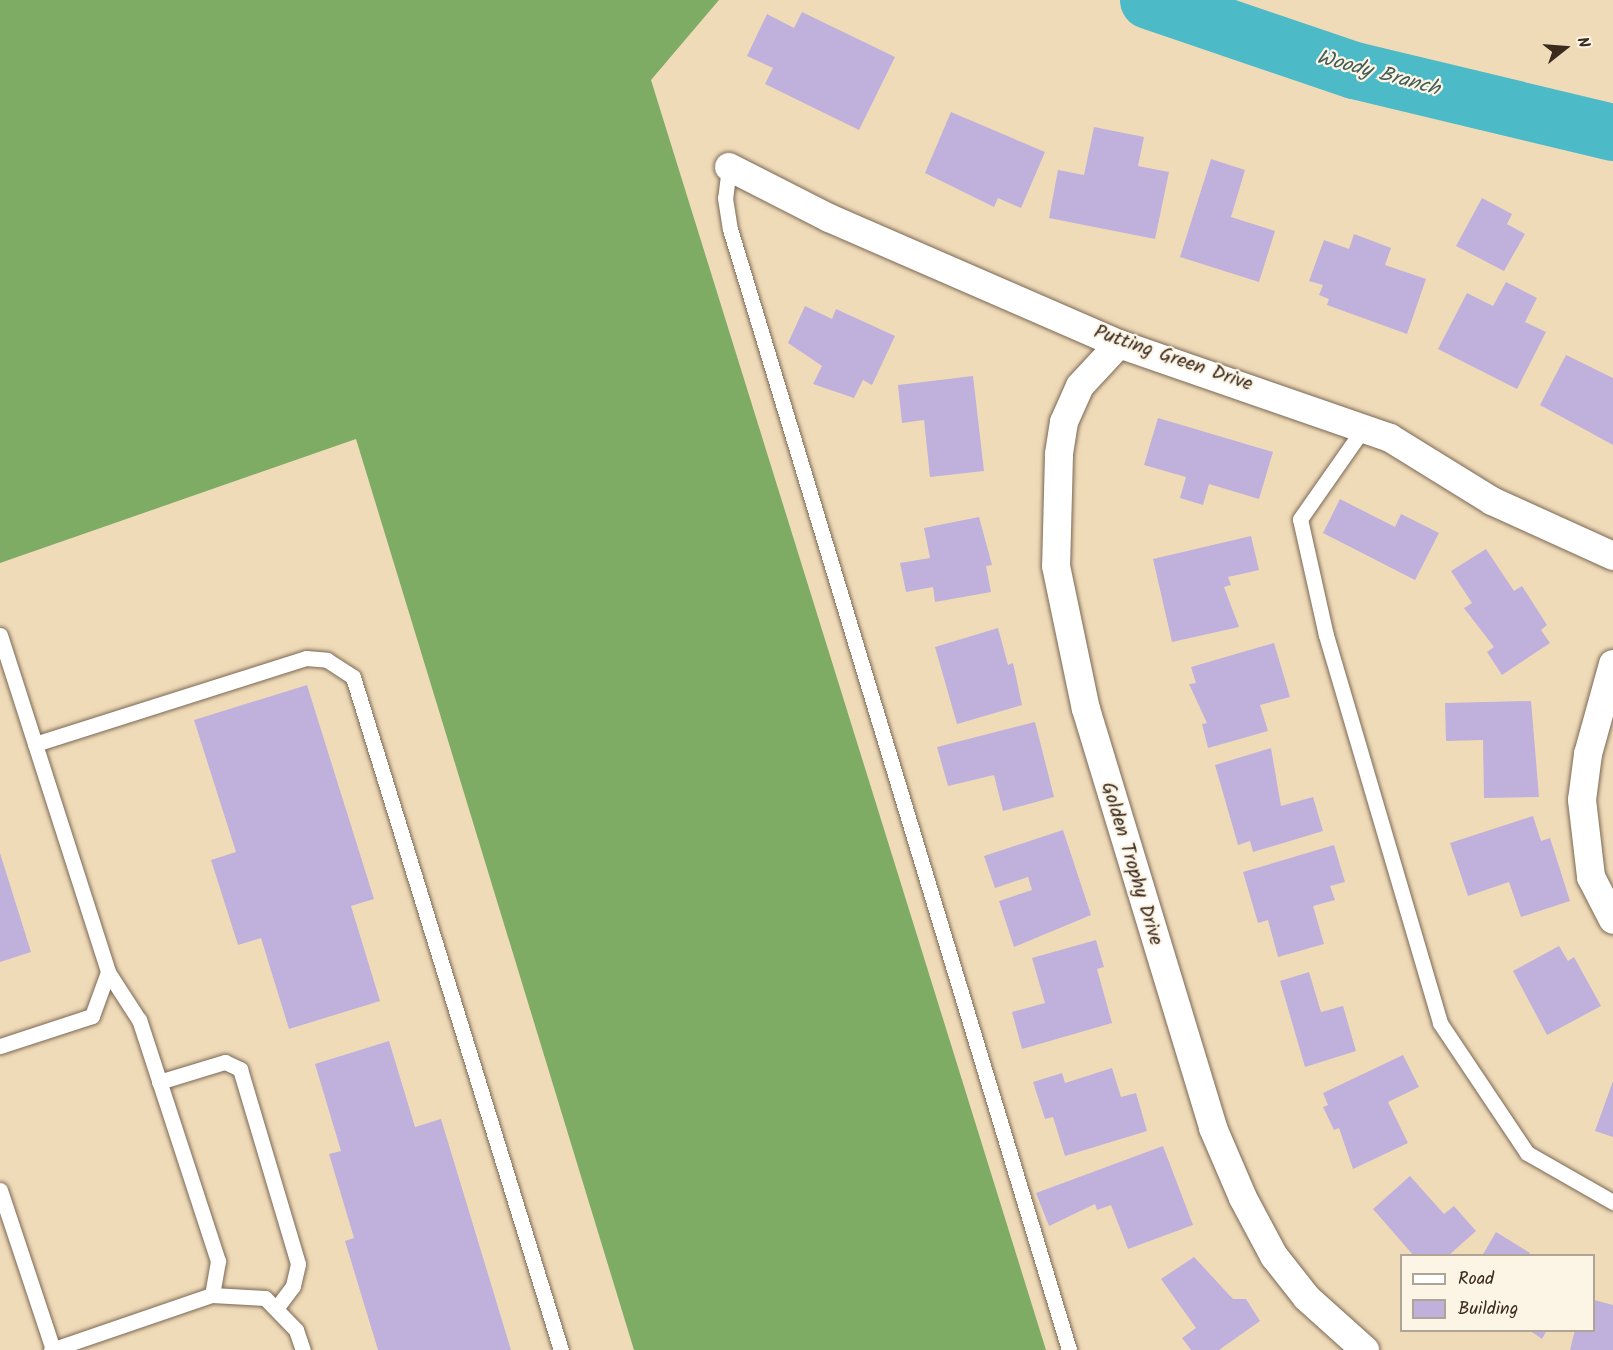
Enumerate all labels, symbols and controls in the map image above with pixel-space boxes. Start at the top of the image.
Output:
north arrow [1535,18,1595,78]
text: N [1569,34,1596,51]
water label: Woody Branch [1314,46,1442,102]
street label: Putting Green Drive [1091,321,1255,397]
street label: Golden Trophy Drive [1095,779,1167,949]
legend [1400,1254,1595,1332]
text: Road [1458,1265,1494,1294]
text: Building [1458,1295,1518,1324]

